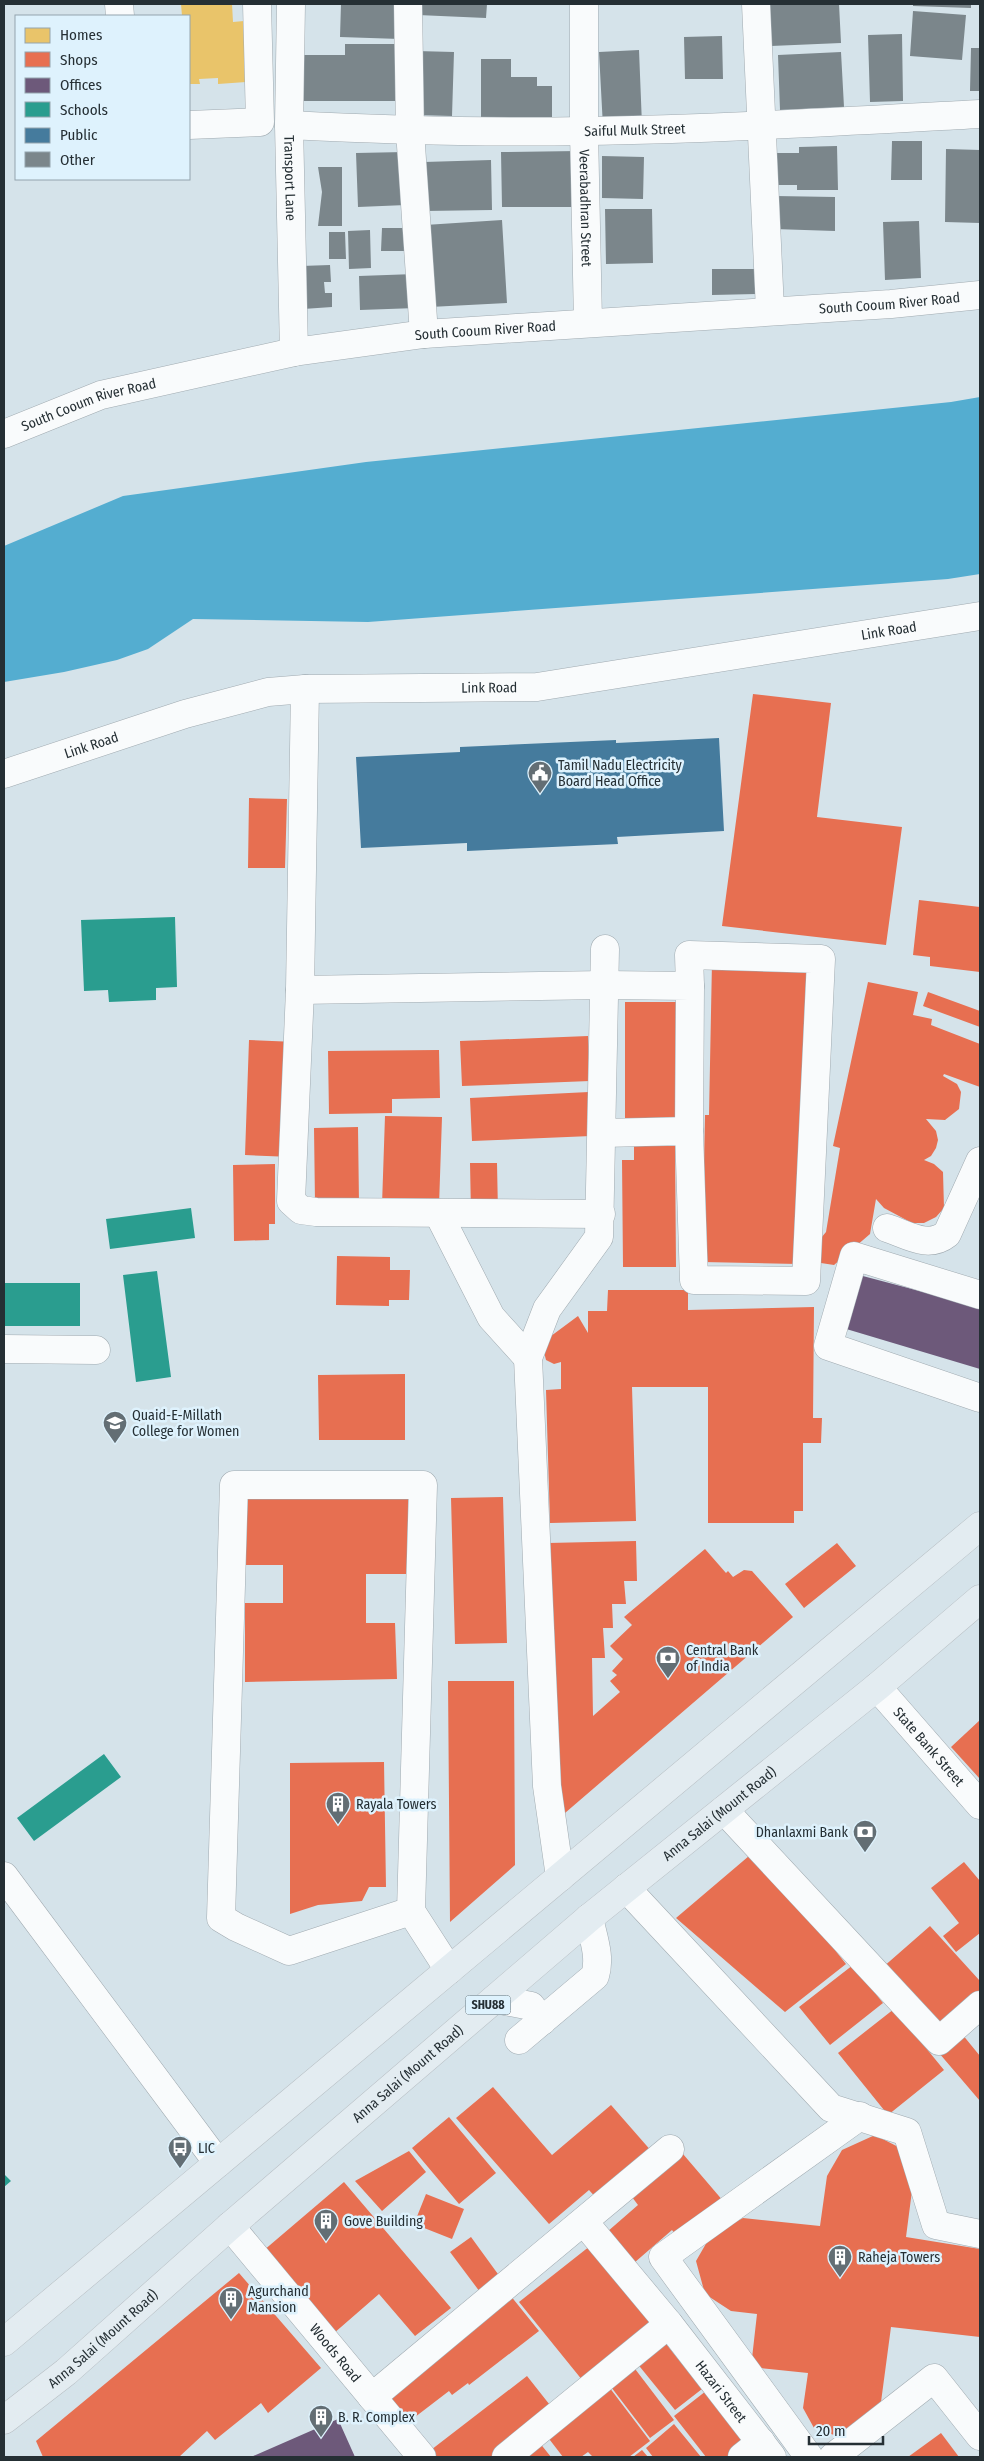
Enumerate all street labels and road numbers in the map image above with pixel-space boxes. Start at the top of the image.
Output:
street label: Saiful Mulk Street [584,120,686,140]
street label: Transport Lane [280,135,299,221]
street label: Veerabadhran Street [575,149,595,267]
street label: South Cooum River Road [818,289,961,318]
street label: South Cooum River Road [414,318,557,344]
street label: South Cooum River Road [19,375,158,435]
street label: Link Road [860,618,918,644]
street label: Link Road [461,679,517,697]
street label: Link Road [62,729,121,762]
street label: State Bank Street [890,1704,968,1790]
street label: Anna Salai (Mount Road) [659,1763,780,1865]
road number: SHU88 [466,1996,510,2014]
street label: Anna Salai (Mount Road) [349,2022,467,2126]
street label: Anna Salai (Mount Road) [45,2286,162,2392]
street label: Woods Road [306,2320,364,2386]
street label: Hazari Street [691,2357,750,2426]

